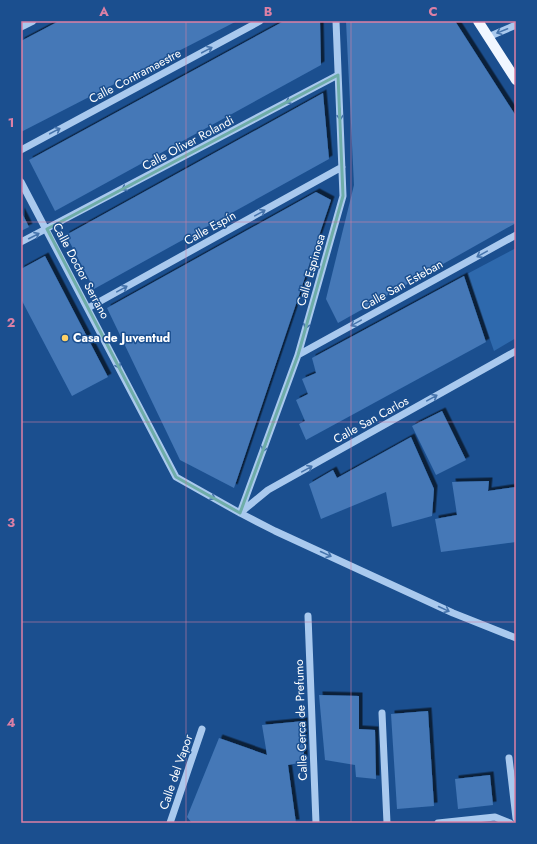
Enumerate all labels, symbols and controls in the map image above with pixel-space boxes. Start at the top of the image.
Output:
text: A [98,2,109,21]
text: B [264,2,273,21]
text: C [428,2,438,21]
one-way arrow [496,28,508,35]
street label: Calle Contramaestre [86,44,184,108]
one-way arrow [201,46,213,53]
one-way arrow [286,97,298,104]
one-way arrow [336,107,344,120]
street label: Calle Oliver Rolandi [139,111,237,175]
text: 1 [8,113,14,132]
one-way arrow [49,127,61,135]
one-way arrow [121,184,133,191]
street label: Calle Espín [181,206,239,250]
one-way arrow [254,208,266,216]
street label: Calle Doctor Serrano [48,220,114,323]
one-way arrow [28,232,40,239]
street label: Calle Espinosa [292,232,330,308]
one-way arrow [476,251,488,258]
street label: Calle San Esteban [358,255,446,315]
one-way arrow [116,284,128,292]
text: 2 [7,313,15,332]
one-way arrow [303,316,310,329]
one-way arrow [350,320,362,328]
place label: Casa de Juventud [73,329,170,347]
marker: Casa de Juventud [60,333,70,343]
one-way arrow [113,357,121,369]
street label: Calle San Carlos [330,392,412,448]
one-way arrow [426,394,438,402]
one-way arrow [260,440,268,452]
one-way arrow [301,464,313,472]
one-way arrow [203,493,215,501]
text: 3 [7,513,15,532]
one-way arrow [320,551,332,558]
one-way arrow [437,606,449,613]
street label: Calle Cerca de Prefumo [290,659,312,781]
text: 4 [6,713,16,732]
street label: Calle del Vapor [155,731,198,812]

